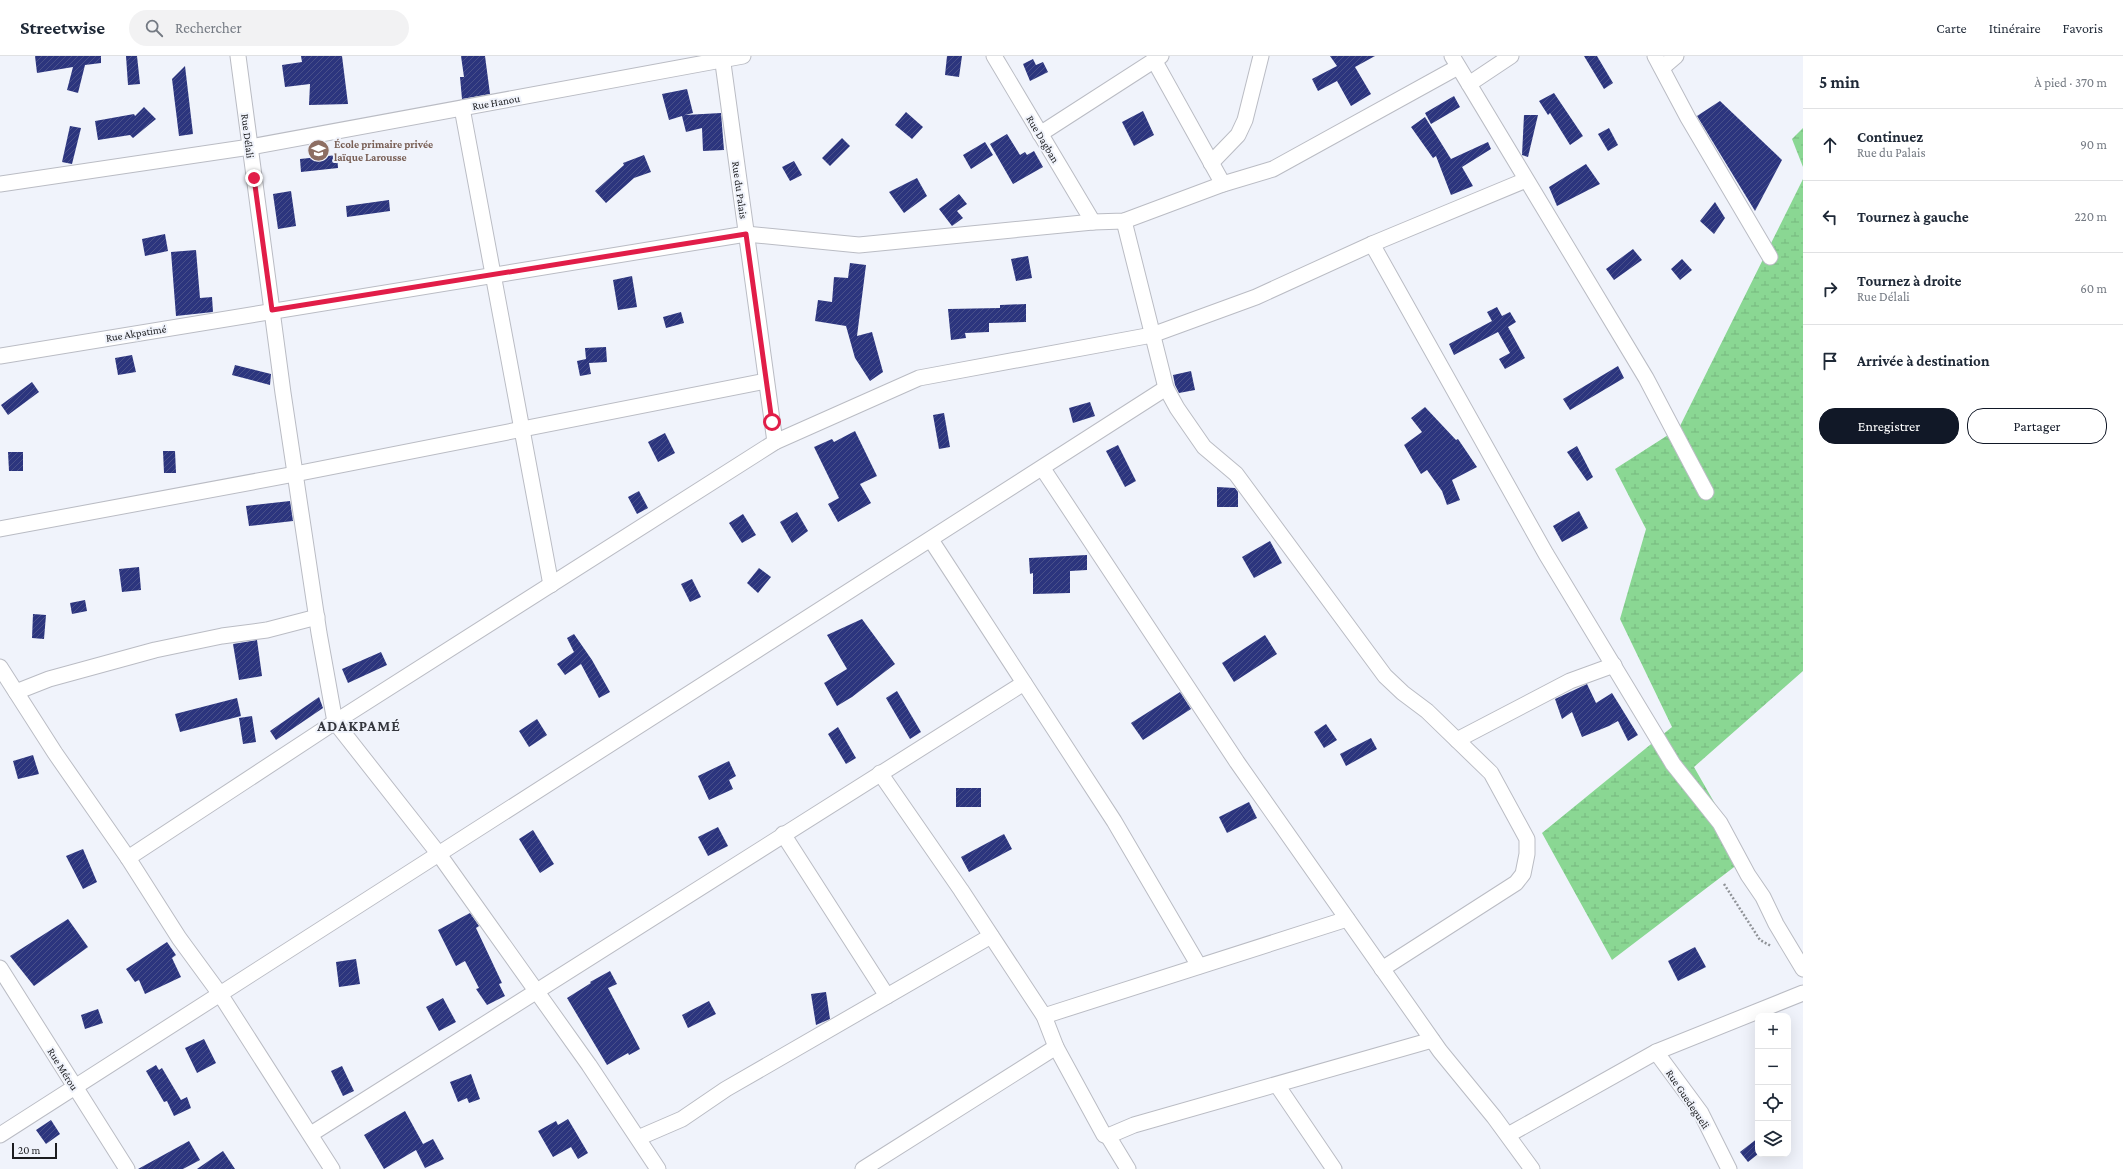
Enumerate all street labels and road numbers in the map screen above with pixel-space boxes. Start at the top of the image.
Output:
street label: Rue Hanou [471,92,521,112]
street label: Rue Délali [239,113,257,159]
street label: Rue Dagban [1023,113,1062,165]
street label: Rue du Palais [730,160,750,220]
street label: Rue Akpatimé [105,322,168,345]
street label: Rue Mérou [45,1046,81,1093]
street label: Rue Guedegueli [1663,1067,1712,1131]

